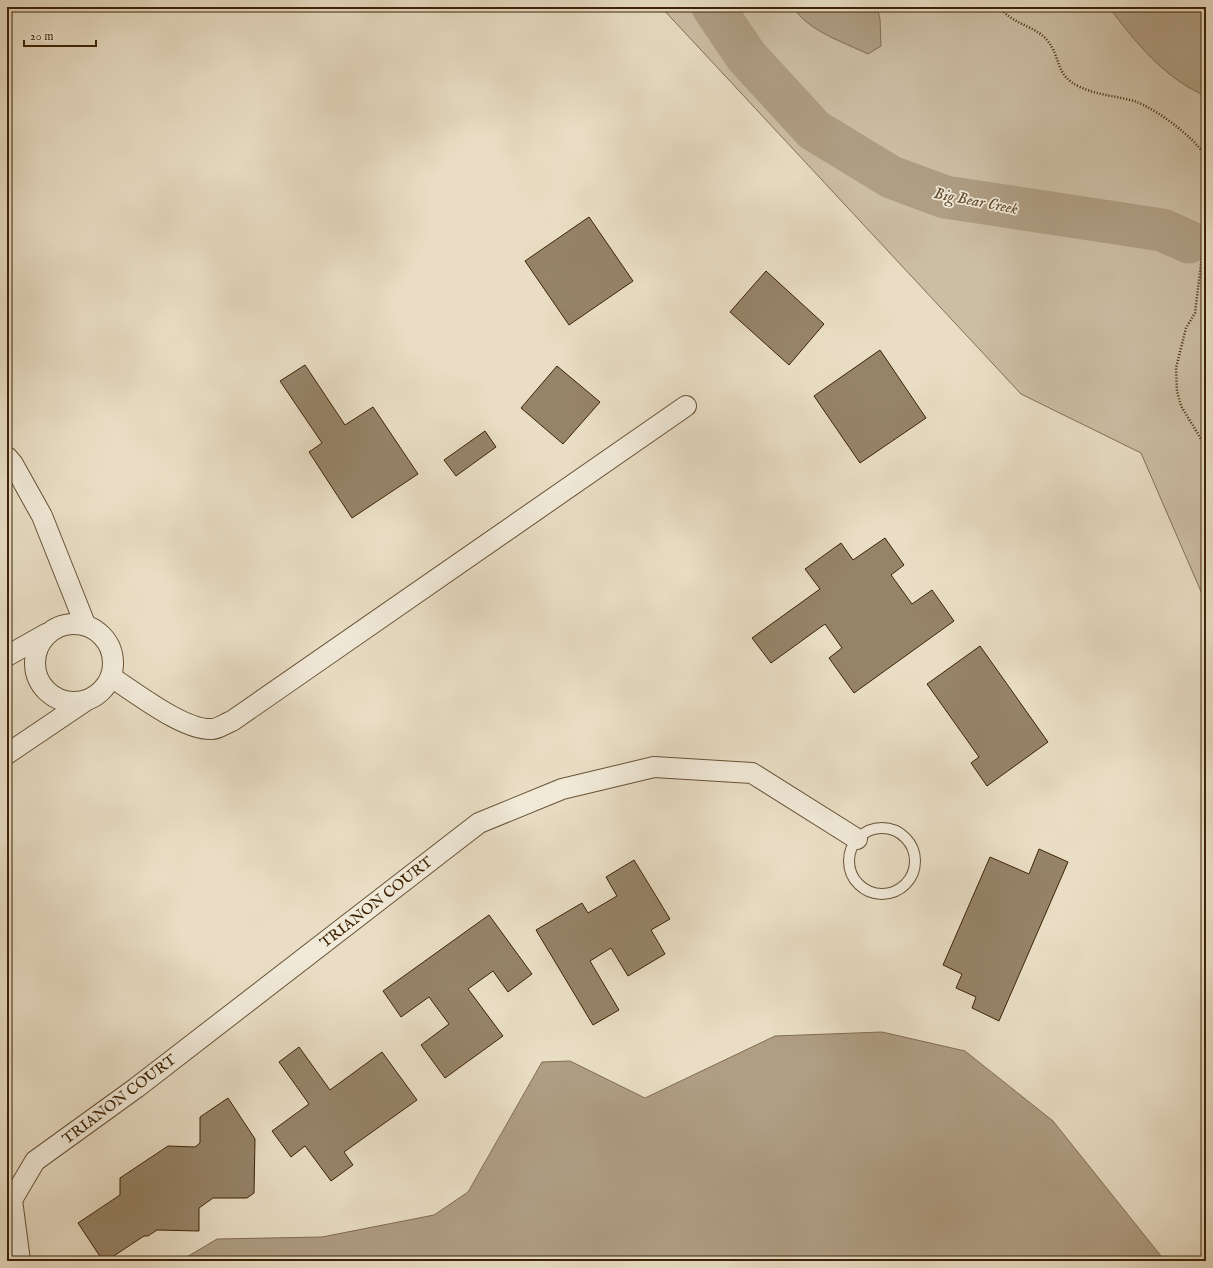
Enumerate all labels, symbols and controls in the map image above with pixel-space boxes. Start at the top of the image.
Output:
scale bar [24,22,96,48]
text: 20 m [30,29,53,44]
water label: Big Bear Creek [932,184,1020,220]
street label: TRIANON COURT [316,852,437,952]
street label: TRIANON COURT [59,1050,180,1148]

